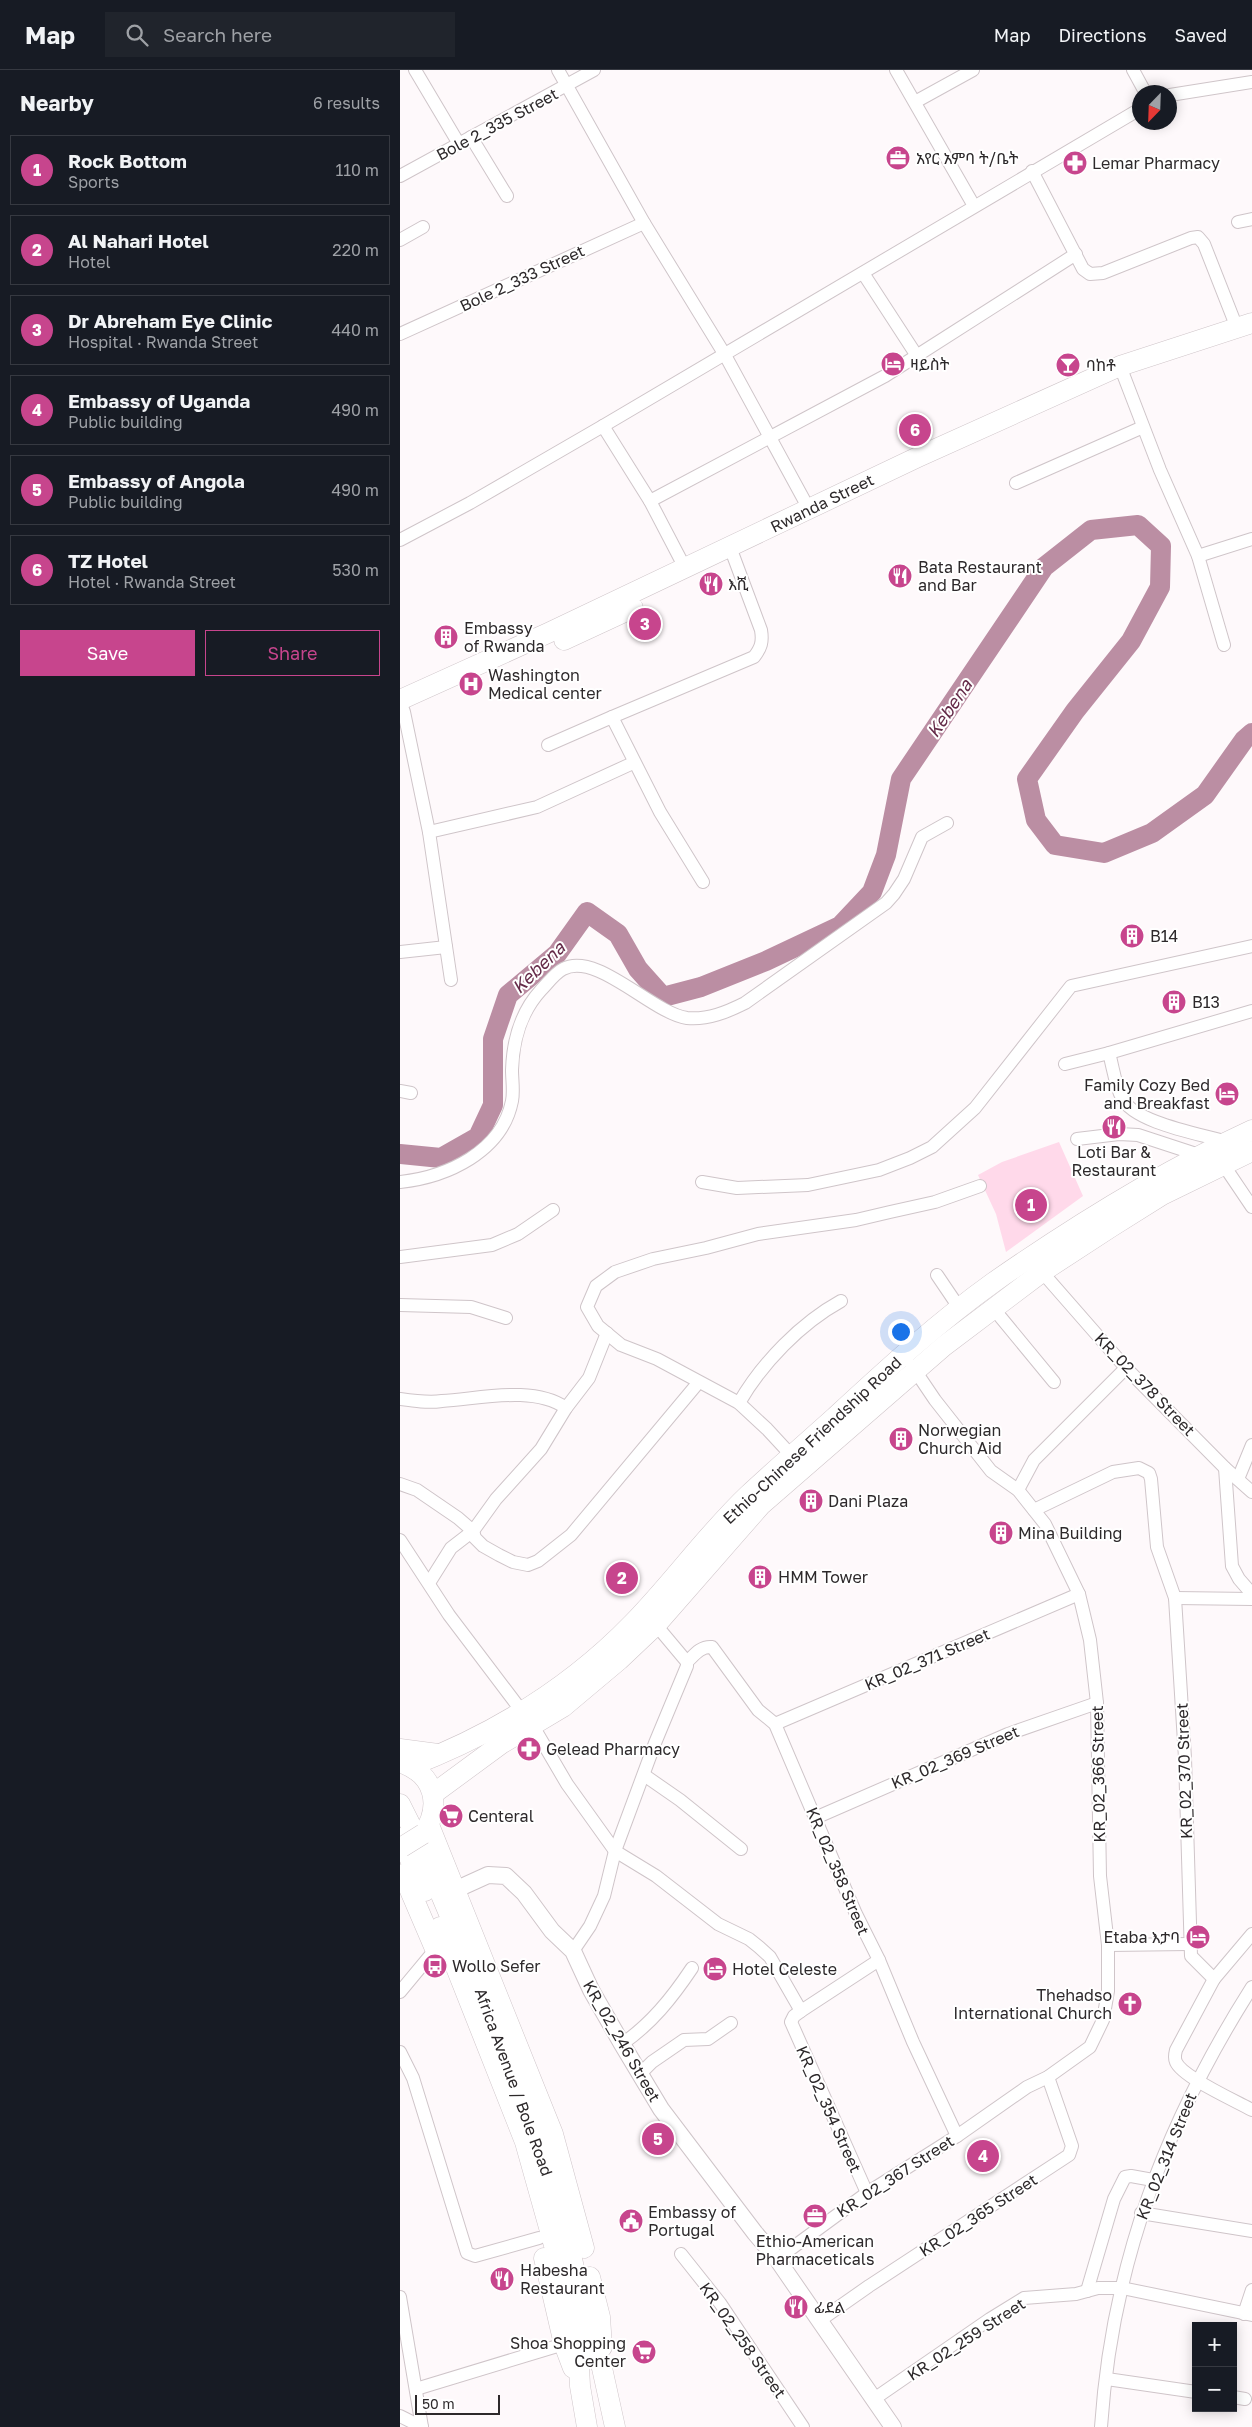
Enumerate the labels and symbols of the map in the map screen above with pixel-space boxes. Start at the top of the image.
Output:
street label: Bole 2_335 Street [433,83,561,165]
north arrow [1132,85,1177,130]
office icon: አየር አምባ ት/ቤት [885,145,911,171]
place label: አየር አምባ ት/ቤት [916,148,1019,168]
pharmacy icon: Lemar Pharmacy [1062,150,1088,176]
place label: Lemar Pharmacy [1092,153,1220,173]
street label: Bole 2_333 Street [456,240,588,316]
hotel icon: ዛይስት [880,351,906,377]
bar icon: ባከቶ [1055,352,1081,378]
place label: ዛይስት [910,354,950,374]
place label: ባከቶ [1086,355,1116,375]
pin: 6 [899,411,931,449]
street label: Rwanda Street [767,469,877,537]
place label: Bata Restaurant and Bar [918,557,1042,595]
restaurant icon: Bata Restaurant and Bar [887,563,913,589]
restaurant icon: እሺ [698,571,724,597]
place label: እሺ [728,574,749,594]
pin: 3 [629,605,661,643]
place label: Embassy of Rwanda [464,618,545,656]
building icon: Embassy of Rwanda [433,624,459,650]
place label: Washington Medical center [488,665,602,703]
hospital icon: Washington Medical center [458,671,484,697]
water label: Kebena [922,674,977,741]
building icon: B14 [1119,923,1145,949]
place label: B14 [1150,926,1178,946]
water label: Kebena [507,936,570,998]
building icon: B13 [1161,989,1187,1015]
place label: B13 [1192,992,1220,1012]
place label: Family Cozy Bed and Breakfast [1084,1075,1210,1113]
hotel icon: Family Cozy Bed and Breakfast [1214,1081,1240,1107]
restaurant icon: Loti Bar & Restaurant [1101,1114,1127,1140]
place label: Loti Bar & Restaurant [1072,1142,1156,1180]
pin: 1 [1015,1186,1047,1224]
your location [888,1319,914,1345]
street label: KR_02_378 Street [1091,1328,1199,1440]
street label: Ethio-Chinese Friendship Road [719,1352,905,1528]
place label: Norwegian Church Aid [918,1420,1002,1458]
building icon: Norwegian Church Aid [888,1426,914,1452]
building icon: Dani Plaza [798,1488,824,1514]
place label: Dani Plaza [828,1491,908,1511]
building icon: Mina Building [988,1520,1014,1546]
place label: Mina Building [1018,1523,1122,1543]
pin: 2 [606,1559,638,1597]
building icon: HMM Tower [747,1564,773,1590]
place label: HMM Tower [778,1567,868,1587]
street label: KR_02_371 Street [861,1624,993,1694]
street label: KR_02_370 Street [1172,1703,1196,1839]
street label: KR_02_366 Street [1087,1705,1109,1843]
street label: KR_02_369 Street [888,1721,1022,1793]
pharmacy icon: Gelead Pharmacy [516,1736,542,1762]
place label: Gelead Pharmacy [546,1739,680,1759]
supermarket icon: Centeral [438,1803,464,1829]
street label: KR_02_358 Street [802,1804,874,1938]
place label: Centeral [468,1806,534,1826]
hotel icon: Etaba እታባ [1185,1924,1211,1950]
place label: Etaba እታባ [1103,1927,1180,1947]
bus stop icon: Wollo Sefer [422,1953,448,1979]
place label: Wollo Sefer [452,1956,541,1976]
hotel icon: Hotel Celeste [702,1956,728,1982]
place label: Hotel Celeste [732,1959,837,1979]
street label: KR_02_246 Street [579,1977,665,2105]
street label: Africa Avenue / Bole Road [471,1985,557,2179]
place label: Thehadso International Church [953,1985,1112,2023]
church icon: Thehadso International Church [1117,1991,1143,2017]
street label: KR_02_354 Street [792,2042,866,2176]
street label: KR_02_314 Street [1131,2089,1201,2223]
pin: 5 [642,2120,674,2158]
street label: KR_02_367 Street [833,2131,957,2221]
pin: 4 [967,2137,999,2175]
street label: KR_02_365 Street [915,2169,1041,2261]
place label: Embassy of Portugal [648,2202,736,2240]
office icon: Ethio-American Pharmaceticals [802,2203,828,2229]
public building icon: Embassy of Portugal [618,2208,644,2234]
place label: Ethio-American Pharmaceticals [756,2231,874,2269]
place label: Habesha Restaurant [520,2260,605,2298]
restaurant icon: Habesha Restaurant [489,2266,515,2292]
street label: KR_02_258 Street [696,2278,790,2402]
street label: KR_02_259 Street [903,2293,1029,2385]
restaurant icon: ፊደል [783,2294,809,2320]
place label: ፊደል [814,2297,845,2317]
place label: Shoa Shopping Center [510,2333,626,2371]
supermarket icon: Shoa Shopping Center [631,2339,657,2365]
scale bar [415,2392,500,2415]

